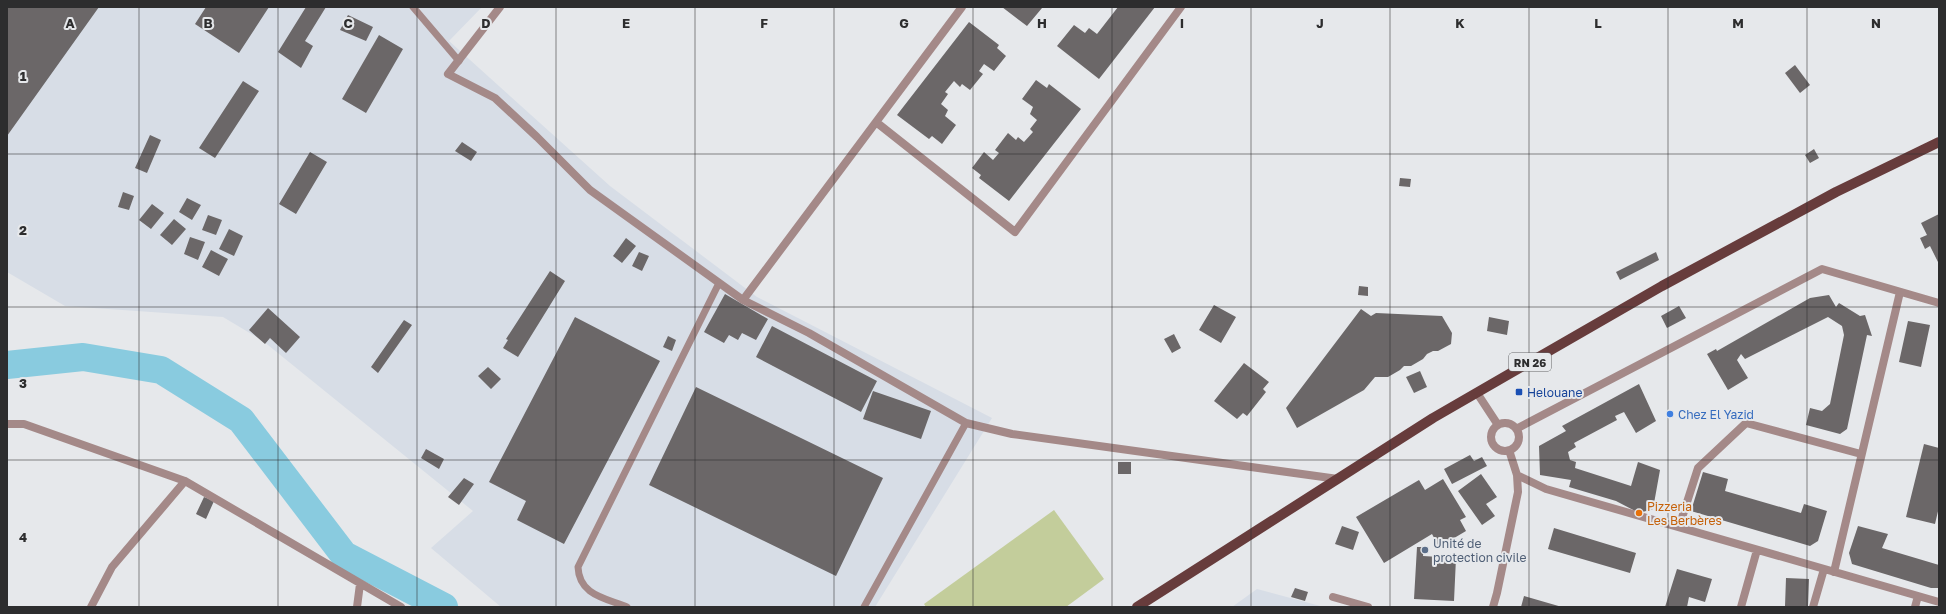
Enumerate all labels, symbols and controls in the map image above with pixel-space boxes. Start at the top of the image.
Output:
text: A [65,15,75,31]
text: B [203,15,213,31]
text: C [343,15,353,31]
text: D [481,15,491,31]
text: E [622,15,630,31]
text: F [760,15,768,31]
text: G [899,15,909,31]
text: H [1037,15,1047,31]
text: I [1180,15,1184,31]
text: J [1316,15,1324,31]
text: K [1455,15,1465,31]
text: L [1594,15,1602,31]
text: M [1732,15,1744,31]
text: N [1871,15,1881,31]
text: 1 [20,68,27,84]
text: 2 [19,222,27,238]
road number: RN 26 [1509,353,1551,371]
text: 3 [19,375,27,391]
place label: Helouane [1527,385,1582,400]
marker: Helouane [1514,387,1524,397]
place label: Chez El Yazid [1678,407,1754,422]
marker: Chez El Yazid [1665,409,1675,419]
place label: Pizzeria Les Berbères [1647,499,1722,528]
marker: Pizzeria Les Berbères [1634,508,1644,518]
text: 4 [19,529,27,545]
place label: Unité de protection civile [1433,536,1526,565]
marker: Unité de protection civile [1420,545,1430,555]

